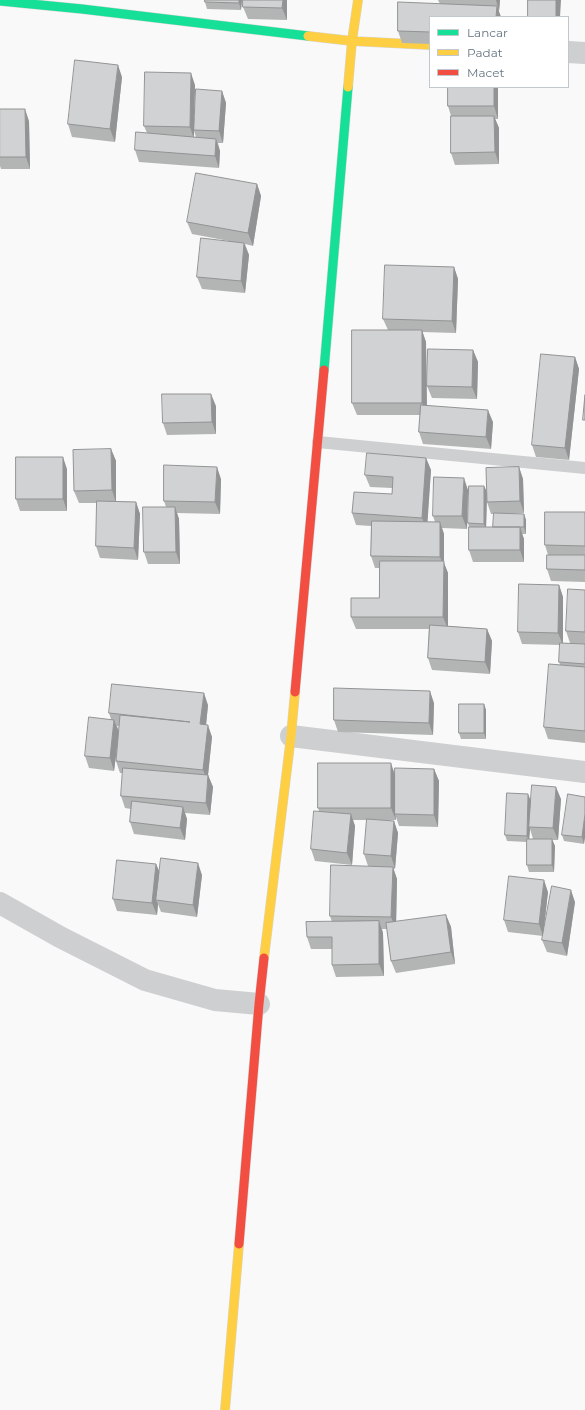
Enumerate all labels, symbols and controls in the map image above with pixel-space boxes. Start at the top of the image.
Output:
legend [429,16,569,88]
text: Lancar [467,25,508,40]
text: Padat [467,45,503,60]
text: Macet [467,65,504,80]

